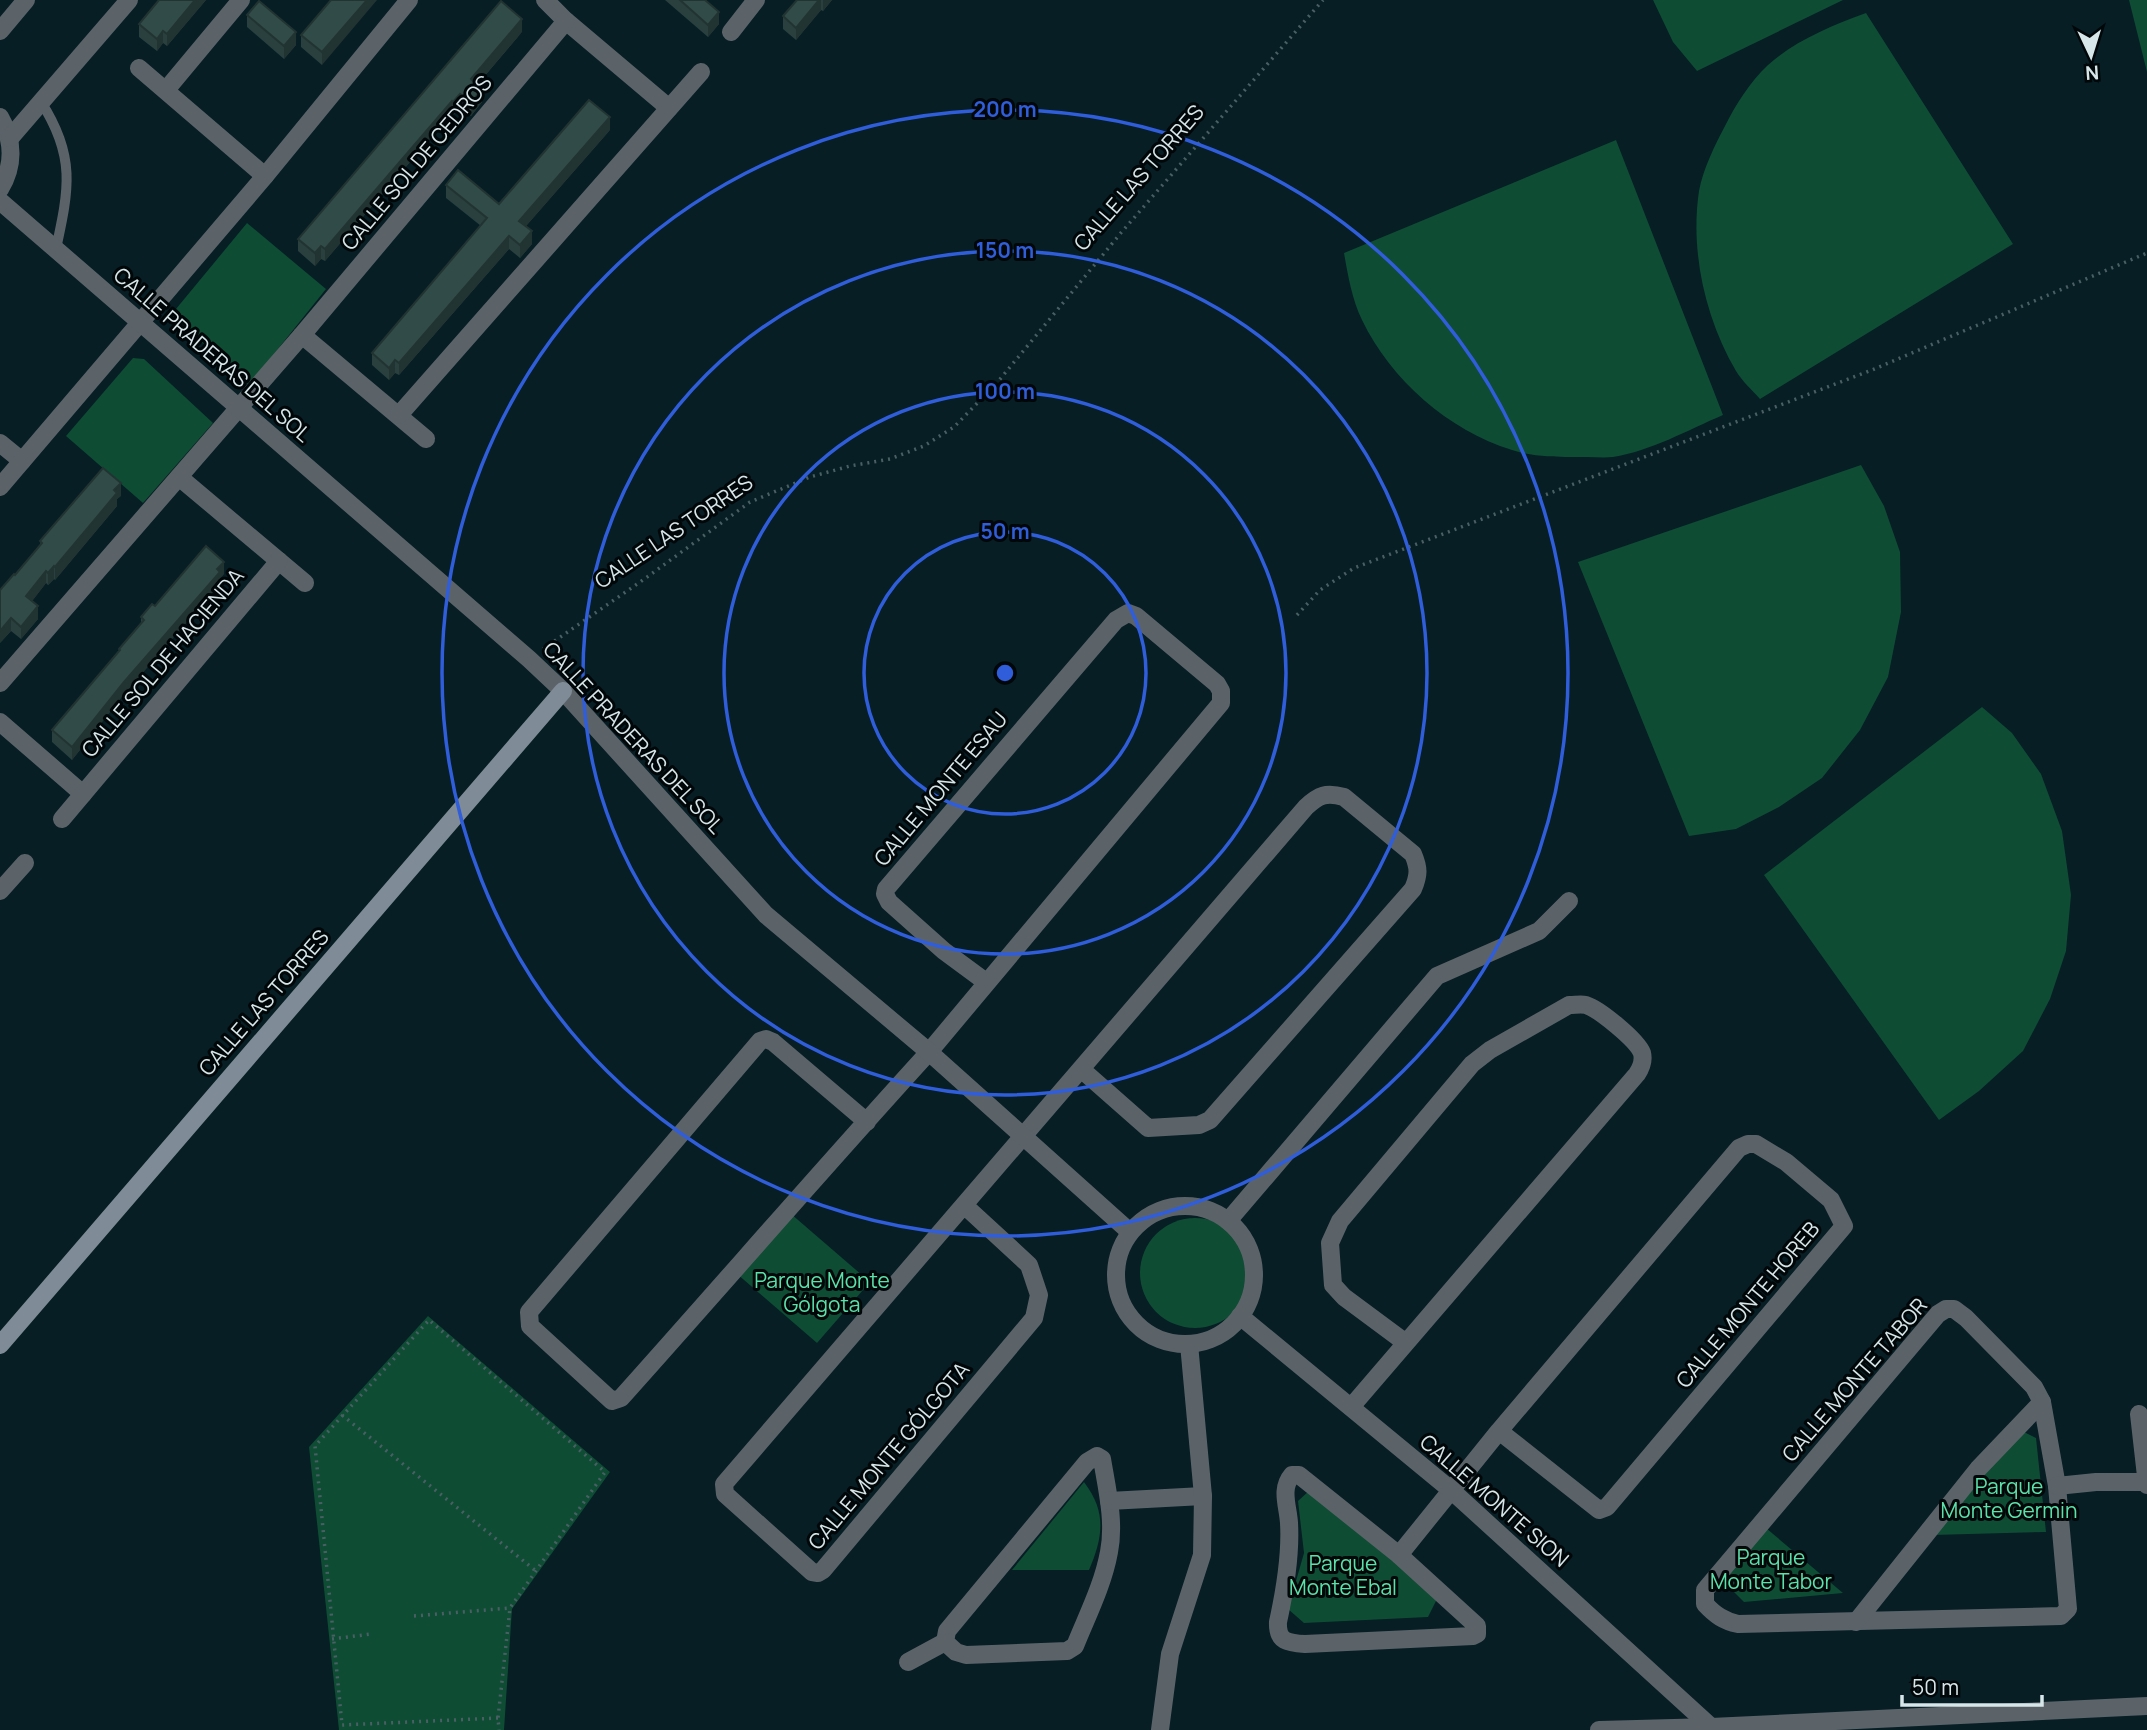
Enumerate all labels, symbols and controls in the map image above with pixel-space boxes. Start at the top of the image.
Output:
north arrow [2056,21,2126,91]
text: N [2084,60,2100,86]
street label: CALLE SOL DE CEDROS [335,69,498,256]
text: 200 m [973,95,1037,123]
street label: CALLE LAS TORRES [1067,98,1209,256]
text: 150 m [976,236,1034,264]
street label: CALLE PRADERAS DEL SOL [108,261,317,448]
text: 100 m [975,377,1035,405]
street label: CALLE LAS TORRES [589,468,758,594]
text: 50 m [980,517,1030,545]
street label: CALLE SOL DE HACIENDA [75,562,250,763]
street label: CALLE PRADERAS DEL SOL [537,635,730,840]
centre of rings [993,661,1017,685]
street label: CALLE MONTE ESAU [867,705,1013,871]
street label: CALLE LAS TORRES [192,923,334,1081]
street label: CALLE MONTE HOREB [1669,1215,1825,1393]
park label: Parque Monte Gólgota [754,1266,890,1318]
street label: CALLE MONTE TABOR [1775,1292,1933,1467]
street label: CALLE MONTE GÓLGOTA [801,1356,975,1555]
street label: CALLE MONTE SION [1414,1428,1575,1573]
park label: Parque Monte Germin [1941,1472,2077,1524]
park label: Parque Monte Tabor [1710,1543,1833,1595]
park label: Parque Monte Ebal [1289,1549,1397,1601]
scale bar [1902,1664,2042,1708]
text: 50 m [1912,1673,1959,1701]

